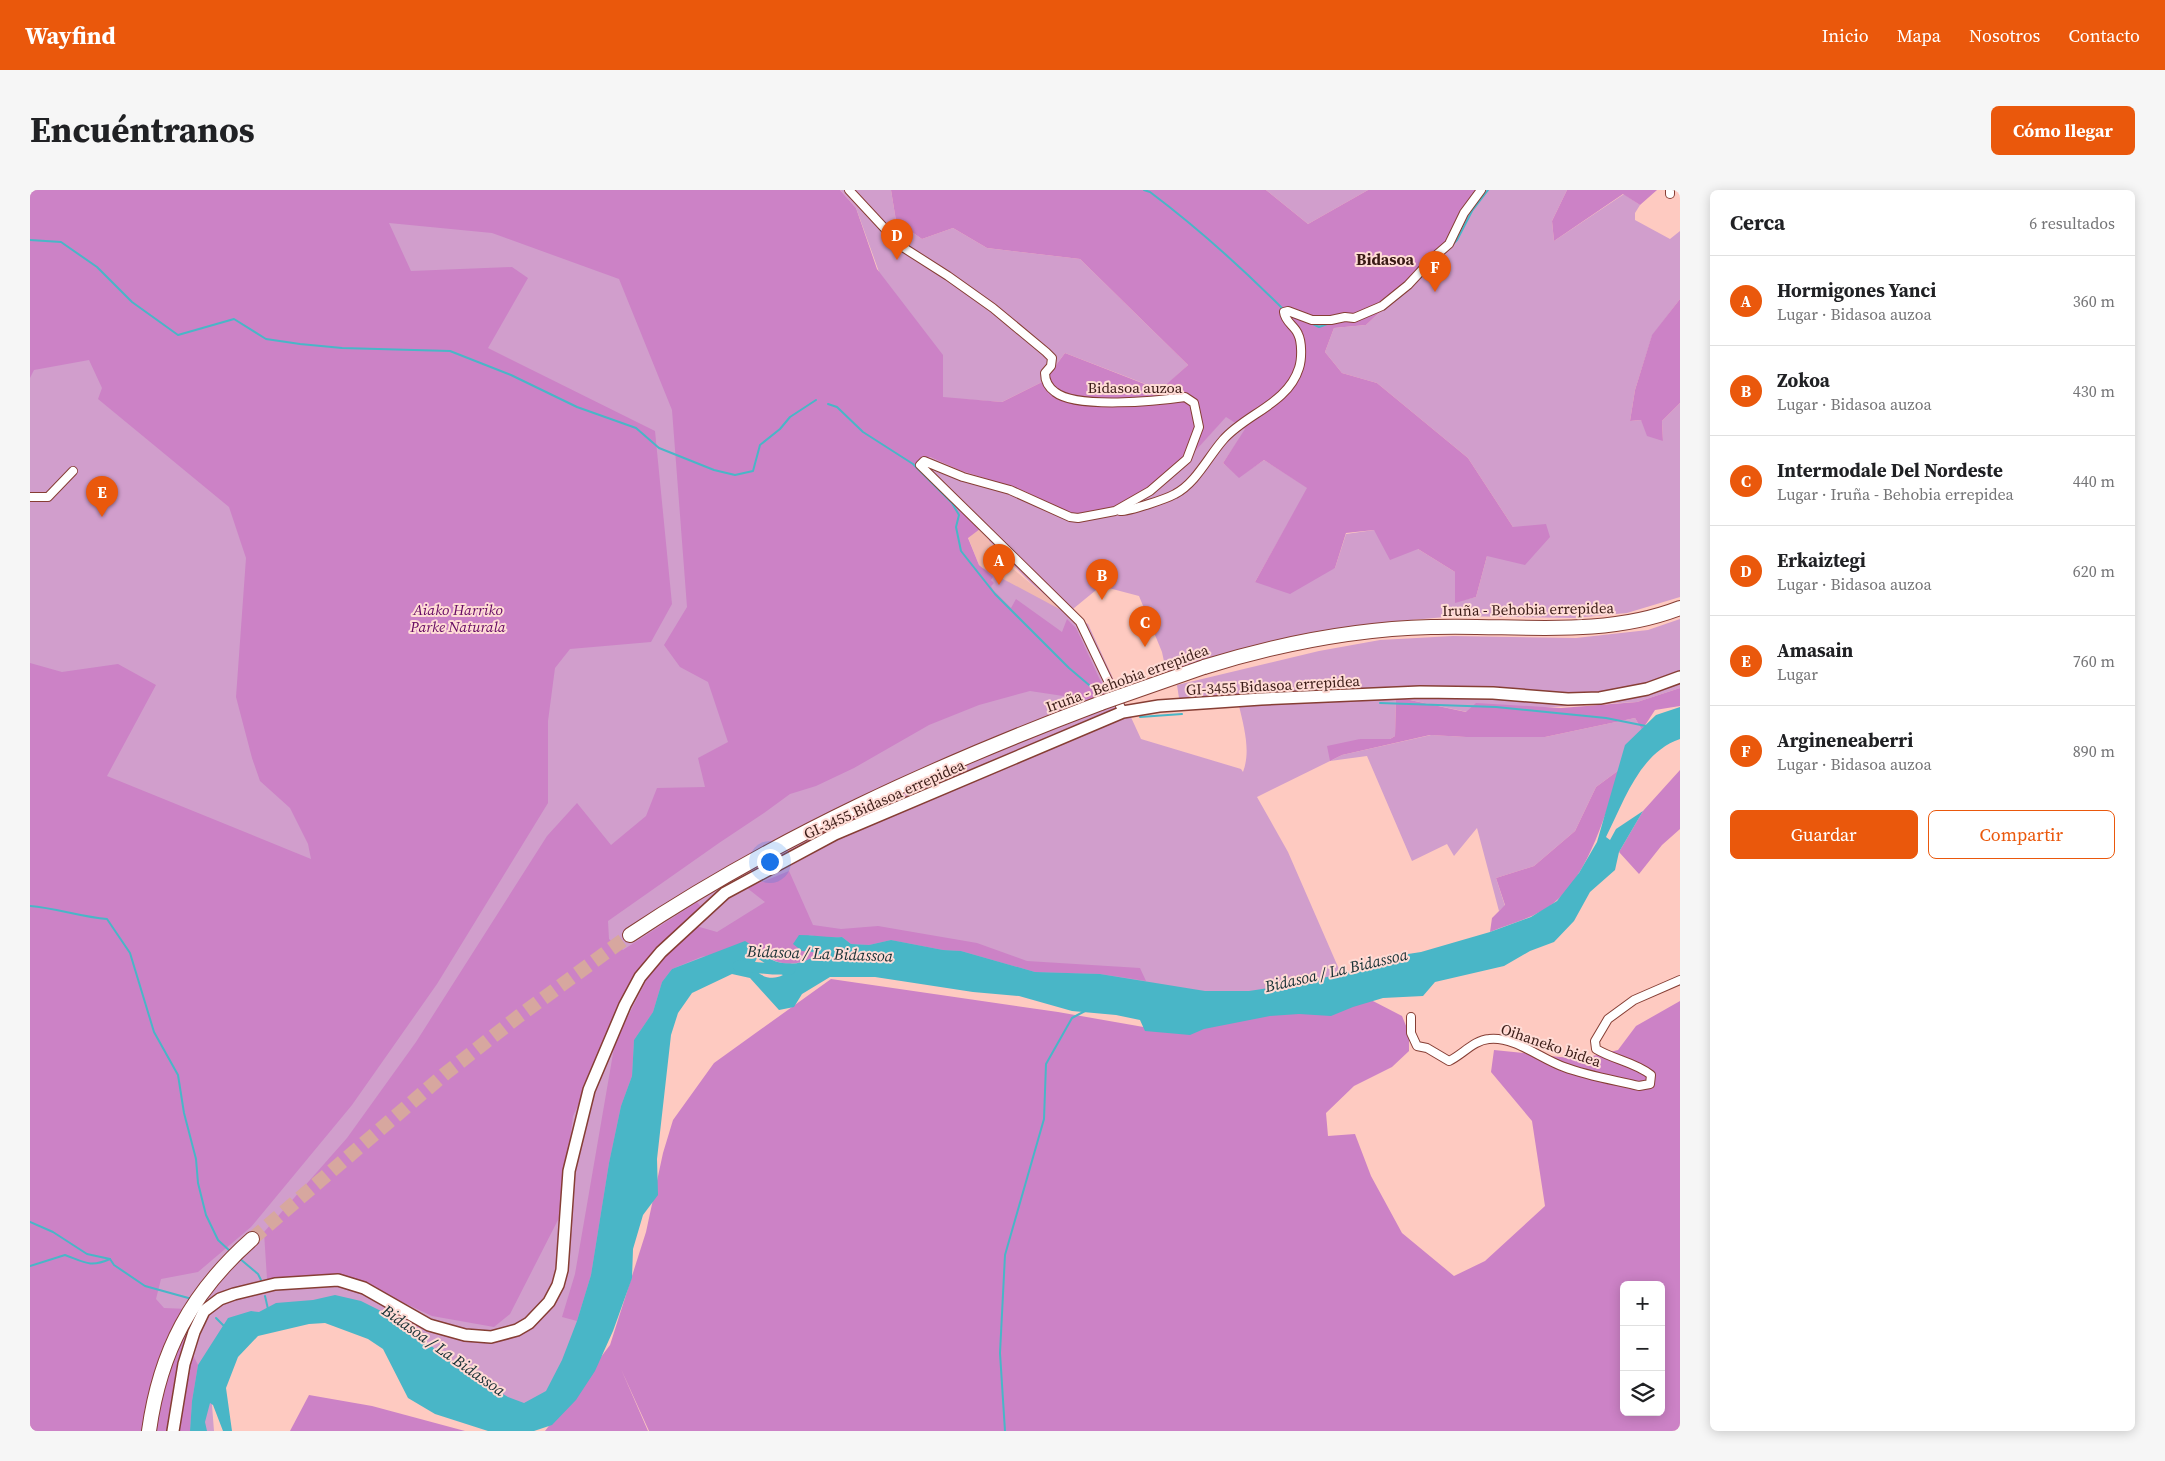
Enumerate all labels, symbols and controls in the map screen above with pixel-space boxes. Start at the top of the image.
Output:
text: Wayfind [25,19,116,52]
text: Inicio [1822,23,1869,48]
text: Mapa [1897,23,1941,48]
text: Nosotros [1969,23,2040,48]
text: Contacto [2068,23,2140,48]
text: Encuéntranos [30,106,255,154]
button: Cómo llegar [1991,106,2135,155]
text: Cerca [1730,208,1785,237]
text: 6 resultados [2029,212,2115,234]
pin: D [881,219,913,260]
district label: Bidasoa [1356,248,1415,270]
pin: F [1419,251,1451,292]
text: Hormigones Yanci [1777,277,1936,303]
text: A [1741,290,1751,312]
text: 360 m [2073,290,2115,312]
text: Lugar · Bidasoa auzoa [1777,303,1932,325]
text: Zokoa [1777,367,1830,393]
street label: Bidasoa auzoa [1088,377,1183,398]
text: B [1741,380,1751,402]
text: 430 m [2073,380,2115,402]
text: Lugar · Bidasoa auzoa [1777,393,1932,415]
text: Intermodale Del Nordeste [1777,457,2003,483]
text: C [1741,470,1751,492]
text: 440 m [2073,470,2115,492]
pin: E [86,476,118,517]
text: Lugar · Iruña - Behobia errepidea [1777,483,2014,505]
pin: A [983,544,1015,585]
text: Erkaiztegi [1777,547,1866,573]
pin: B [1086,559,1118,600]
text: D [1740,560,1752,582]
text: 620 m [2073,560,2115,582]
text: Lugar · Bidasoa auzoa [1777,573,1932,595]
street label: Iruña - Behobia errepidea [1442,597,1614,621]
park label: Aiako Harriko Parke Naturala [409,599,506,637]
pin: C [1129,606,1161,647]
text: Amasain [1777,637,1853,663]
street label: Iruña - Behobia errepidea [1043,639,1212,717]
text: E [1741,650,1751,672]
text: 760 m [2073,650,2115,672]
text: Lugar [1777,663,1818,685]
street label: GI-3455 Bidasoa errepidea [1185,670,1361,700]
text: Argineneaberri [1777,727,1913,753]
text: F [1741,740,1751,762]
text: 890 m [2073,740,2115,762]
text: Lugar · Bidasoa auzoa [1777,753,1932,775]
street label: GI-3455 Bidasoa errepidea [800,754,968,844]
button: Guardar [1730,810,1918,859]
button: Compartir [1928,810,2115,859]
your location [757,849,783,875]
water label: Bidasoa / La Bidassoa [746,939,894,967]
water label: Bidasoa / La Bidassoa [1261,943,1410,997]
street label: Oihaneko bidea [1498,1018,1604,1072]
map controls [1620,1281,1665,1416]
button: + [1620,1281,1665,1326]
water label: Bidasoa / La Bidassoa [377,1299,511,1401]
button: − [1620,1326,1665,1371]
button: layers [1620,1371,1665,1416]

